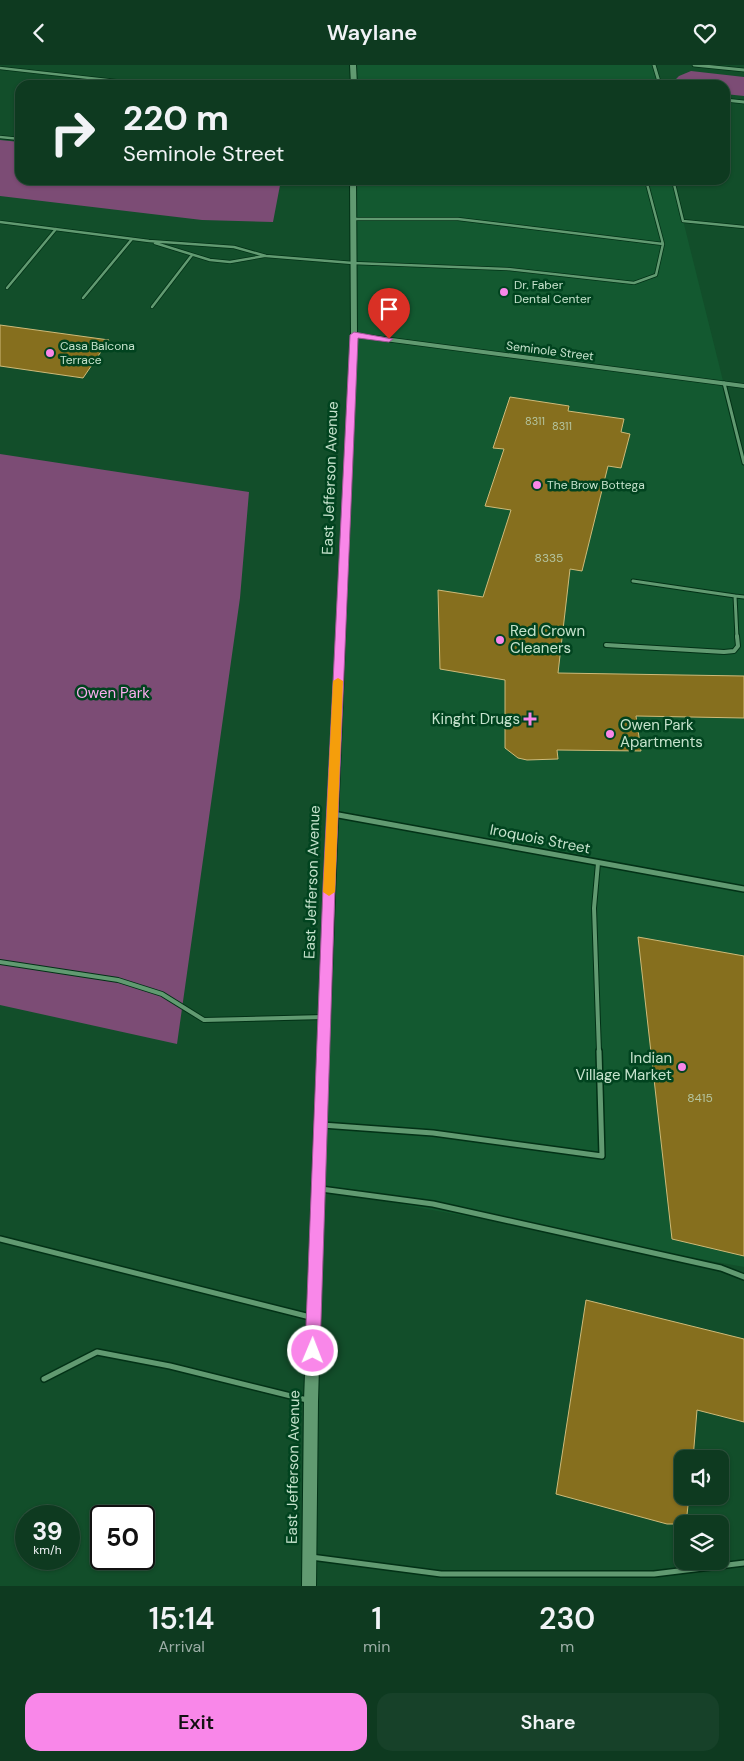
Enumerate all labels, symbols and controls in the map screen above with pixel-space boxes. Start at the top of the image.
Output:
text: Waylane [327,18,417,47]
icon: back [25,19,53,47]
icon: heart [691,19,719,47]
text: 220 m [123,95,229,141]
icon: right [40,100,105,165]
text: Seminole Street [123,139,284,168]
place label: Dr. Faber Dental Center [514,277,592,307]
marker: Dr. Faber Dental Center [498,286,510,298]
pin [368,288,410,339]
icon: arrive [375,295,403,323]
place label: Casa Balcona Terrace [60,338,135,368]
street label: Seminole Street [505,338,595,364]
marker: Casa Balcona Terrace [44,347,56,359]
street label: East Jefferson Avenue [317,401,343,555]
house number: 8311 [525,414,545,428]
house number: 8311 [552,419,572,433]
place label: The Brow Bottega [547,477,645,493]
marker: The Brow Bottega [531,479,543,491]
house number: 8335 [535,550,563,566]
place label: Red Crown Cleaners [510,621,585,658]
marker: Red Crown Cleaners [494,634,506,646]
park label: Owen Park [76,683,150,703]
place label: Kinght Drugs [432,709,520,729]
marker: Kinght Drugs [524,713,536,725]
place label: Owen Park Apartments [620,715,703,752]
marker: Owen Park Apartments [604,728,616,740]
street label: East Jefferson Avenue [299,805,325,959]
street label: Iroquois Street [488,819,592,859]
place label: Indian Village Market [575,1048,672,1085]
marker: Indian Village Market [676,1061,688,1073]
house number: 8415 [687,1090,713,1106]
position arrow [286,1324,338,1376]
street label: East Jefferson Avenue [282,1390,304,1544]
map controls [674,1450,729,1570]
button: sound [674,1450,729,1505]
speed limit sign: 50 [90,1505,155,1570]
text: 39 [32,1515,63,1548]
button: layers [674,1515,729,1570]
text: km/h [33,1542,62,1558]
text: 15:14 [149,1599,214,1638]
text: 1 [372,1599,382,1638]
text: 230 [539,1599,595,1638]
text: Arrival [158,1636,205,1657]
text: min [363,1636,390,1657]
text: m [560,1636,574,1657]
button: Exit [25,1693,367,1751]
button: Share [377,1693,719,1751]

